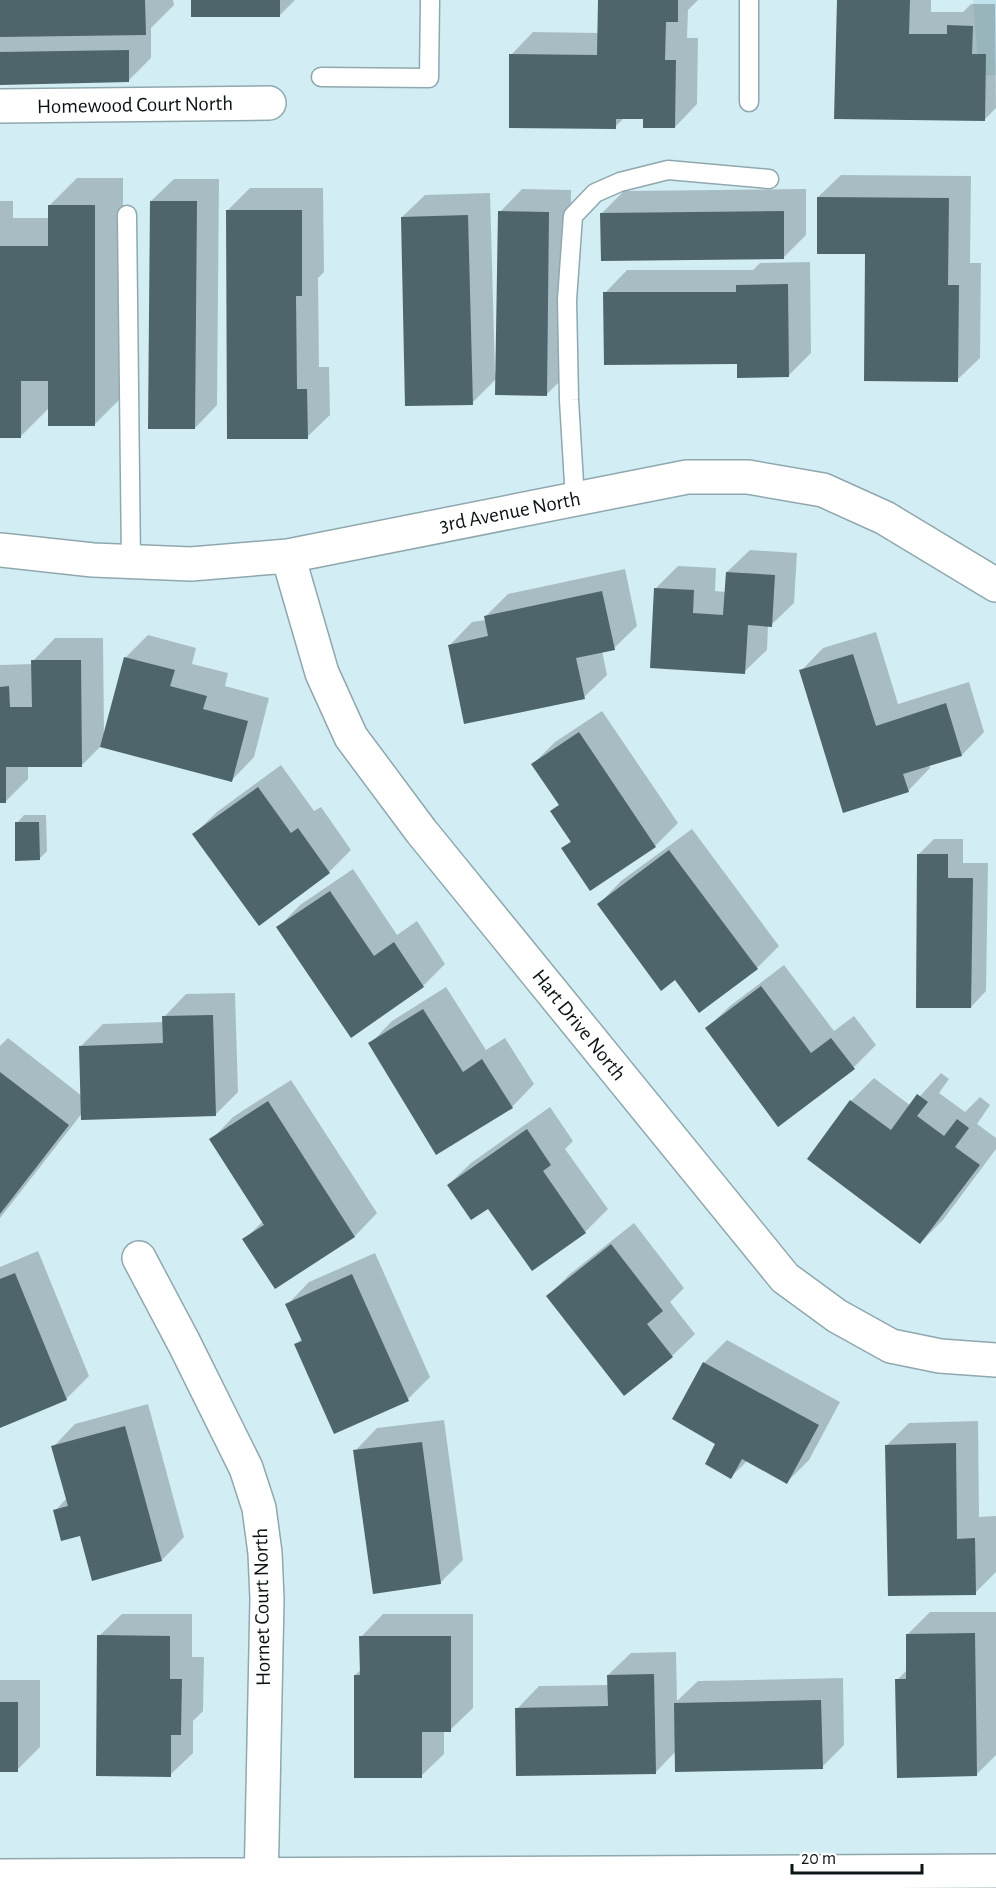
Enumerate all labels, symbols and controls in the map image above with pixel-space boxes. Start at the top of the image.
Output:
street label: Homewood Court North [37,93,233,117]
street label: 3rd Avenue North [438,488,582,536]
street label: Hart Drive North [528,966,630,1084]
street label: Hornet Court North [250,1528,274,1686]
scale bar [792,1837,922,1875]
text: 20 m [801,1850,836,1868]

